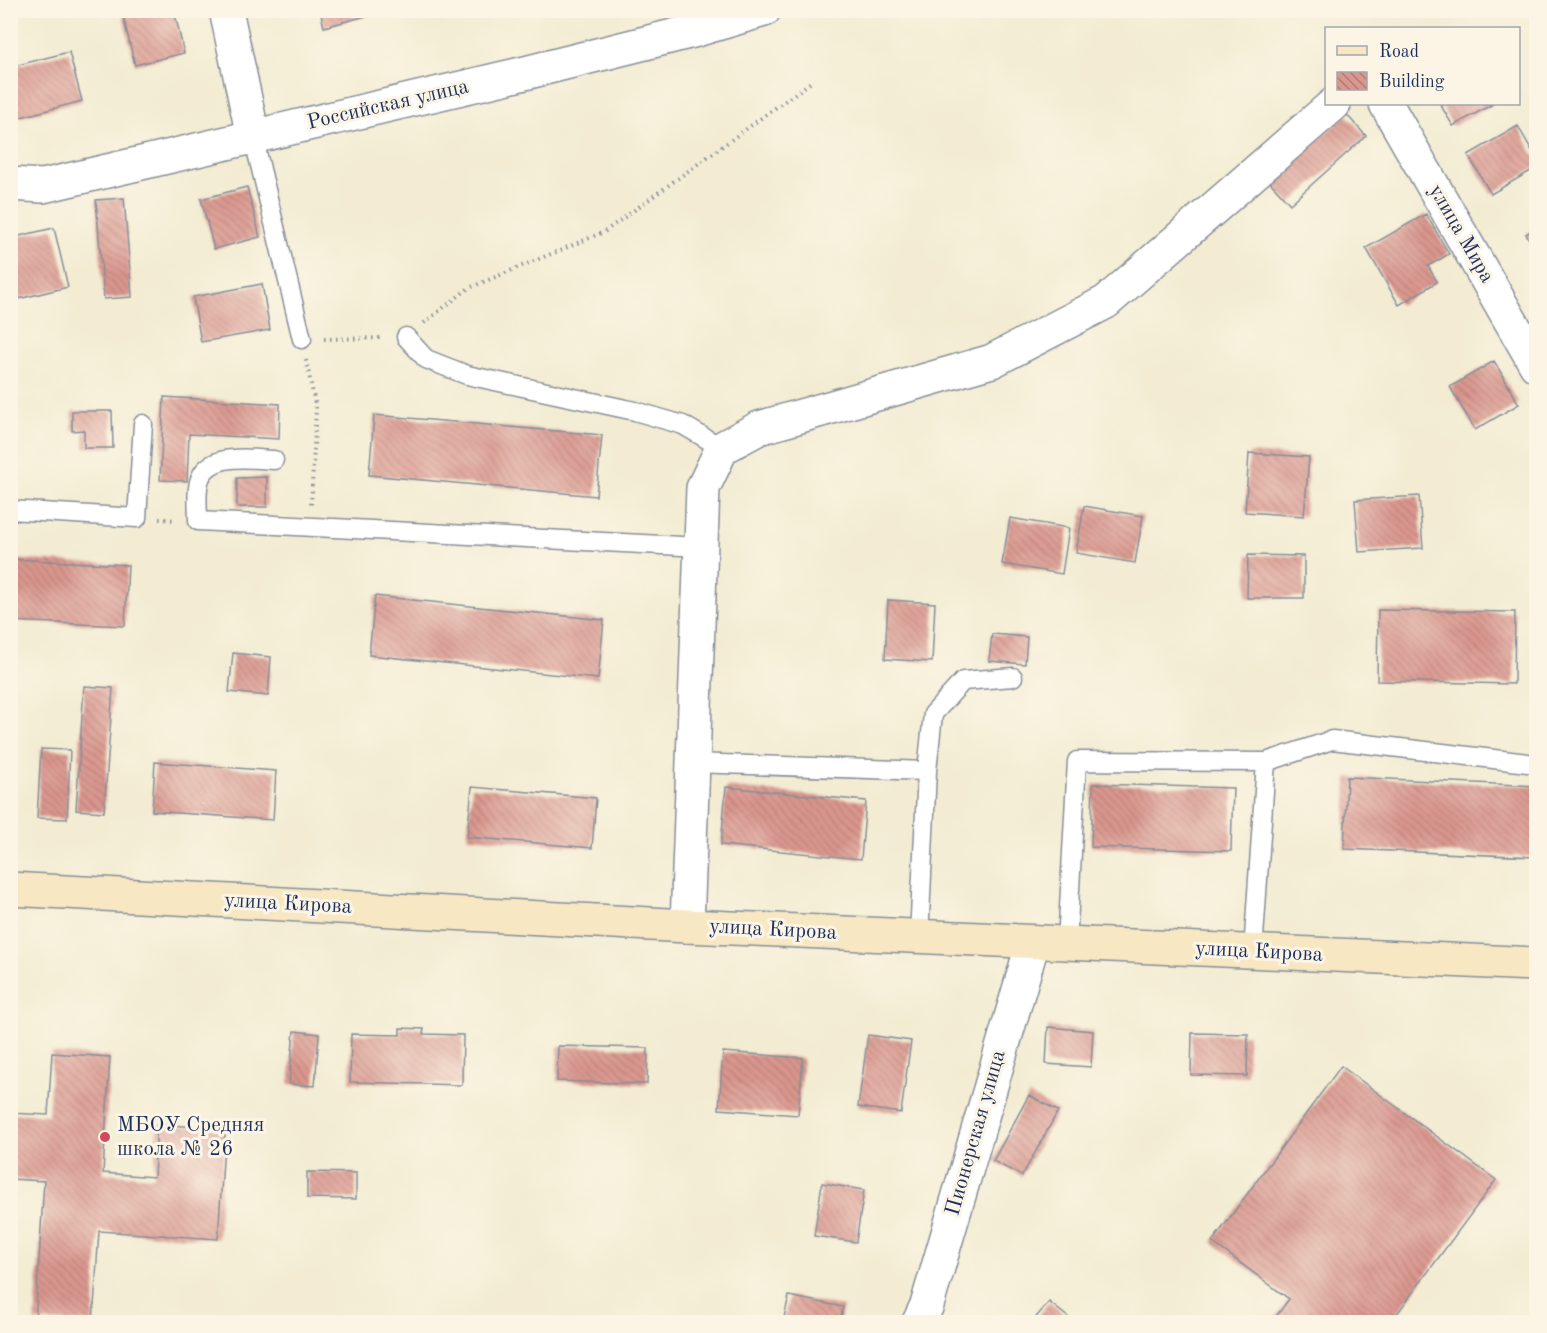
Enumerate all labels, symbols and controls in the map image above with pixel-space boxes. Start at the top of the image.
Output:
legend [1325,27,1520,105]
text: Road [1379,43,1419,61]
text: Building [1379,73,1445,91]
street label: Российская улица [305,76,471,134]
street label: улица Мира [1424,181,1498,287]
street label: улица Кирова [224,890,352,918]
street label: улица Кирова [709,916,837,944]
street label: улица Кирова [1195,938,1323,966]
street label: Пионерская улица [942,1048,1010,1218]
place label: МБОУ Средняя школа № 26 [117,1115,265,1160]
marker: МБОУ Средняя школа № 26 [98,1130,112,1144]

